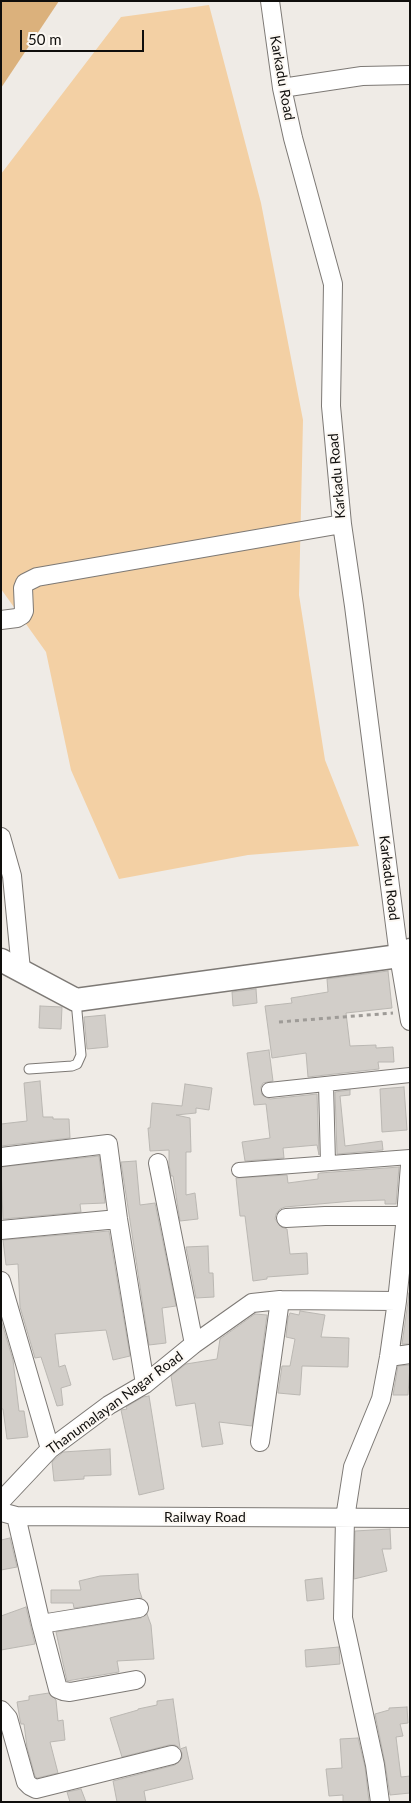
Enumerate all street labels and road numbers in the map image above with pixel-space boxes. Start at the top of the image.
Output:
street label: Karkadu Road [266,34,298,122]
street label: Karkadu Road [325,433,349,519]
street label: Karkadu Road [375,834,403,922]
street label: Thanumalayan Nagar Road [44,1348,186,1458]
street label: Railway Road [164,1509,246,1525]

